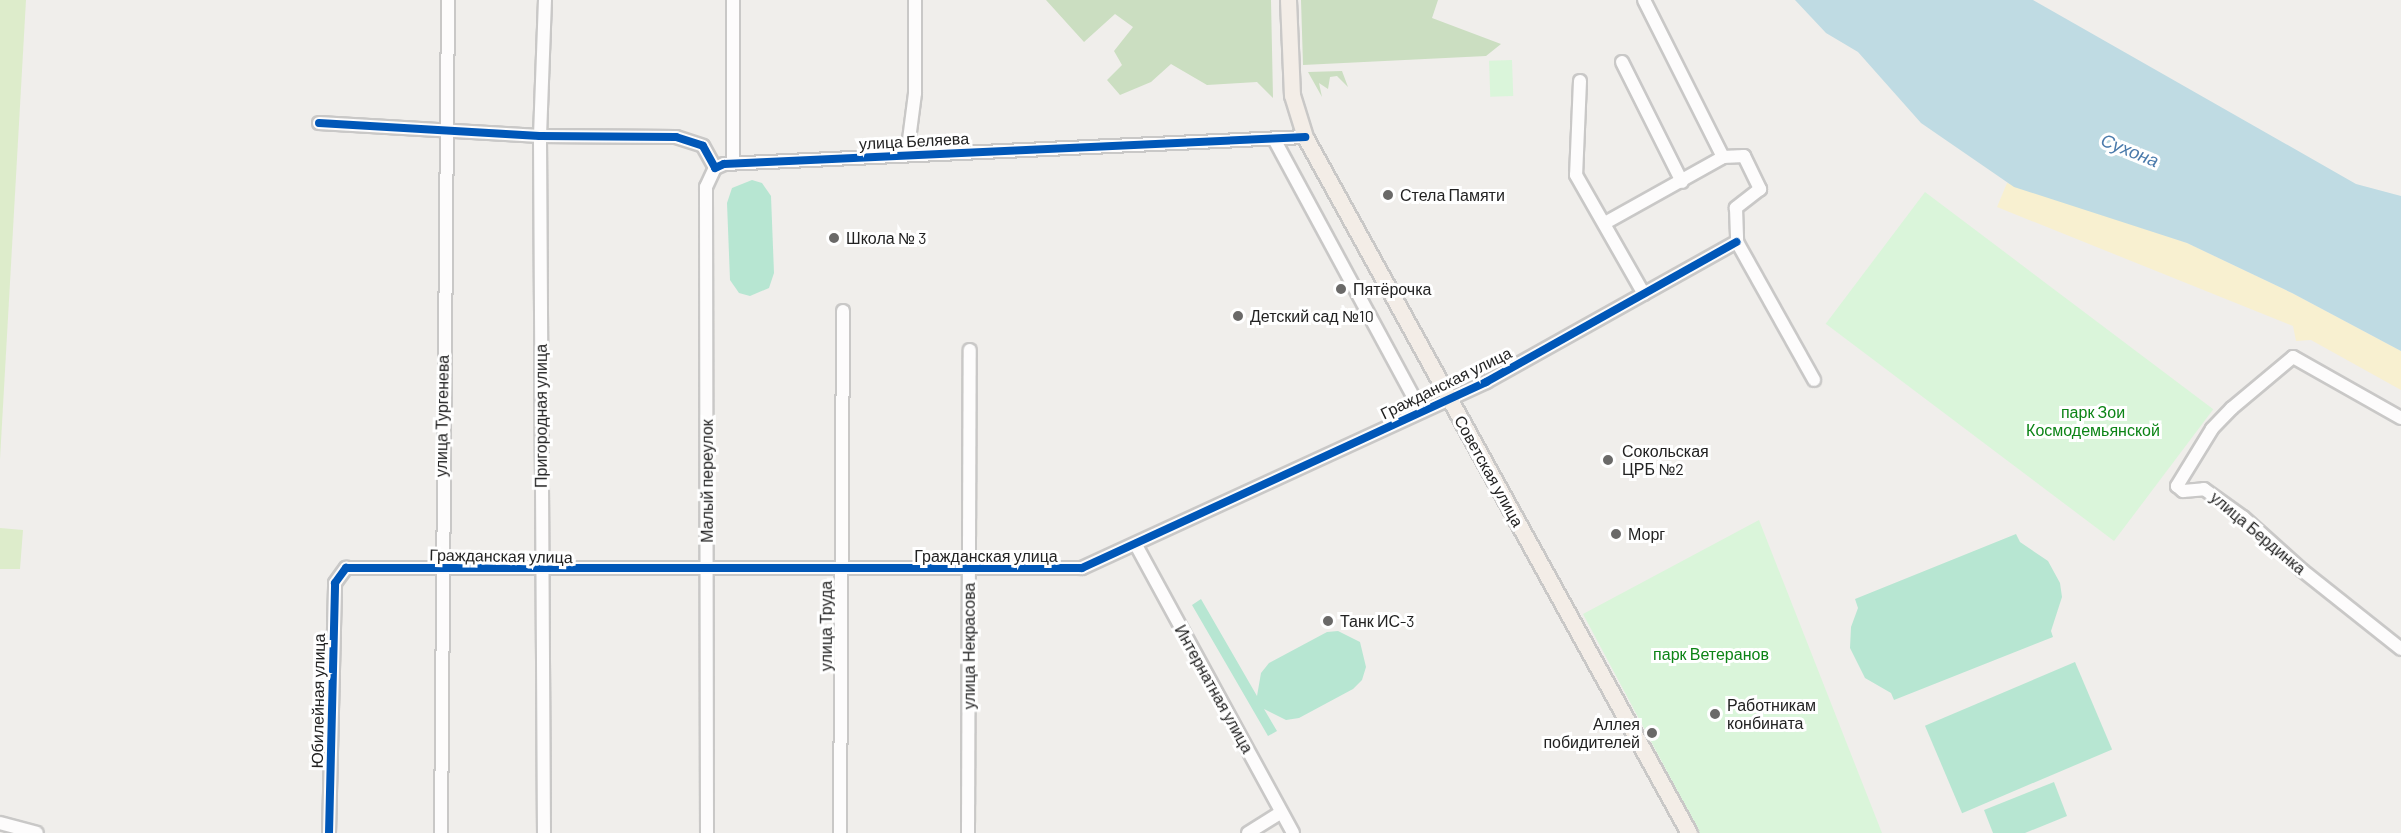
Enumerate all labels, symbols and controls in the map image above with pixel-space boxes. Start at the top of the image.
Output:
street label: улица Беляева [858,129,970,153]
water label: Сухона [2098,129,2162,171]
place label: Стела Памяти [1400,185,1505,205]
marker: Стела Памяти [1381,188,1395,202]
place label: Школа № 3 [846,228,926,248]
marker: Школа № 3 [827,231,841,245]
place label: Пятёрочка [1353,279,1431,299]
marker: Пятёрочка [1334,282,1348,296]
place label: Детский сад №10 [1250,306,1374,326]
marker: Детский сад №10 [1231,309,1245,323]
street label: Гражданская улица [1377,343,1515,423]
street label: Пригородная улица [531,344,551,488]
street label: улица Тургенева [431,355,453,477]
park label: парк Зои Космодемьянской [2026,402,2160,440]
street label: Советская улица [1450,412,1528,530]
street label: Малый переулок [697,419,717,543]
place label: Сокольская ЦРБ №2 [1622,441,1709,479]
marker: Сокольская ЦРБ №2 [1599,451,1617,469]
street label: улица Бердинка [2206,488,2310,578]
place label: Морг [1628,524,1665,544]
marker: Морг [1609,527,1623,541]
street label: Гражданская улица [429,545,573,567]
street label: Гражданская улица [914,546,1058,566]
street label: улица Труда [816,581,836,671]
street label: улица Некрасова [959,583,979,709]
place label: Танк ИС-3 [1340,611,1415,631]
marker: Танк ИС-3 [1321,614,1335,628]
street label: Интернатная улица [1171,622,1257,756]
street label: Юбилейная улица [307,633,329,769]
park label: парк Ветеранов [1653,644,1769,664]
place label: Работникам конбината [1727,695,1816,733]
marker: Работникам конбината [1708,707,1722,721]
place label: Аллея побидителей [1543,714,1640,752]
marker: Аллея побидителей [1645,726,1659,740]

